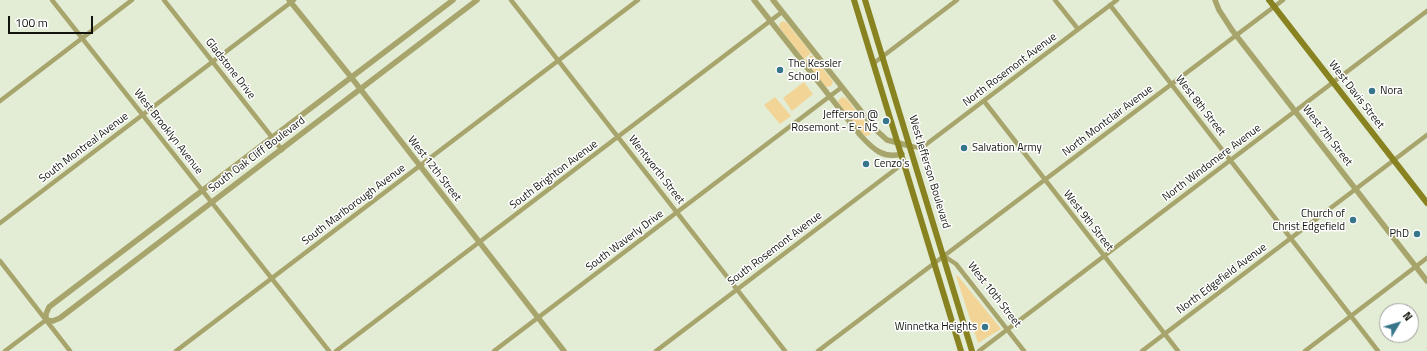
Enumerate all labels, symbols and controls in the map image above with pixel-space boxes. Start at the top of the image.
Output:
scale bar [10,8,95,34]
text: 100 m [15,13,48,32]
street label: North Rosemont Avenue [961,30,1059,110]
street label: Gladstone Drive [202,36,258,102]
place label: The Kessler School [788,57,841,83]
street label: West Davis Street [1325,58,1387,132]
marker: The Kessler School [775,65,785,75]
street label: West 8th Street [1172,73,1228,139]
street label: North Montclair Avenue [1060,83,1156,159]
place label: Nora [1380,84,1403,98]
marker: Nora [1367,86,1377,96]
street label: West Brooklyn Avenue [131,87,205,177]
street label: West 7th Street [1299,103,1355,169]
place label: Jefferson @ Rosemont - E - NS [791,108,878,134]
street label: South Montreal Avenue [37,110,131,186]
street label: South Oak Cliff Boulevard [206,114,308,196]
street label: West Jefferson Boulevard [906,114,952,230]
marker: Jefferson @ Rosemont - E - NS [881,116,891,126]
street label: North Windomere Avenue [1160,122,1264,204]
street label: Wentworth Street [625,133,687,207]
street label: West 12th Street [404,134,464,204]
street label: South Brighton Avenue [507,138,601,212]
place label: Salvation Army [972,141,1042,155]
marker: Salvation Army [959,143,969,153]
place label: Cenzo's [874,157,909,171]
marker: Cenzo's [861,159,871,169]
street label: South Marlborough Avenue [300,162,408,248]
street label: West 9th Street [1060,188,1116,254]
place label: Church of Christ Edgefield [1273,207,1345,233]
street label: South Waverly Drive [584,208,666,274]
street label: South Rosemont Avenue [725,209,825,289]
marker: Church of Christ Edgefield [1348,215,1358,225]
place label: PhD [1389,227,1409,241]
marker: PhD [1412,229,1422,239]
street label: North Edgefield Avenue [1175,241,1269,317]
street label: West 10th Street [964,260,1024,330]
north arrow [1379,303,1419,343]
text: N [1399,308,1416,324]
place label: Winnetka Heights [895,320,977,334]
marker: Winnetka Heights [980,322,990,332]

